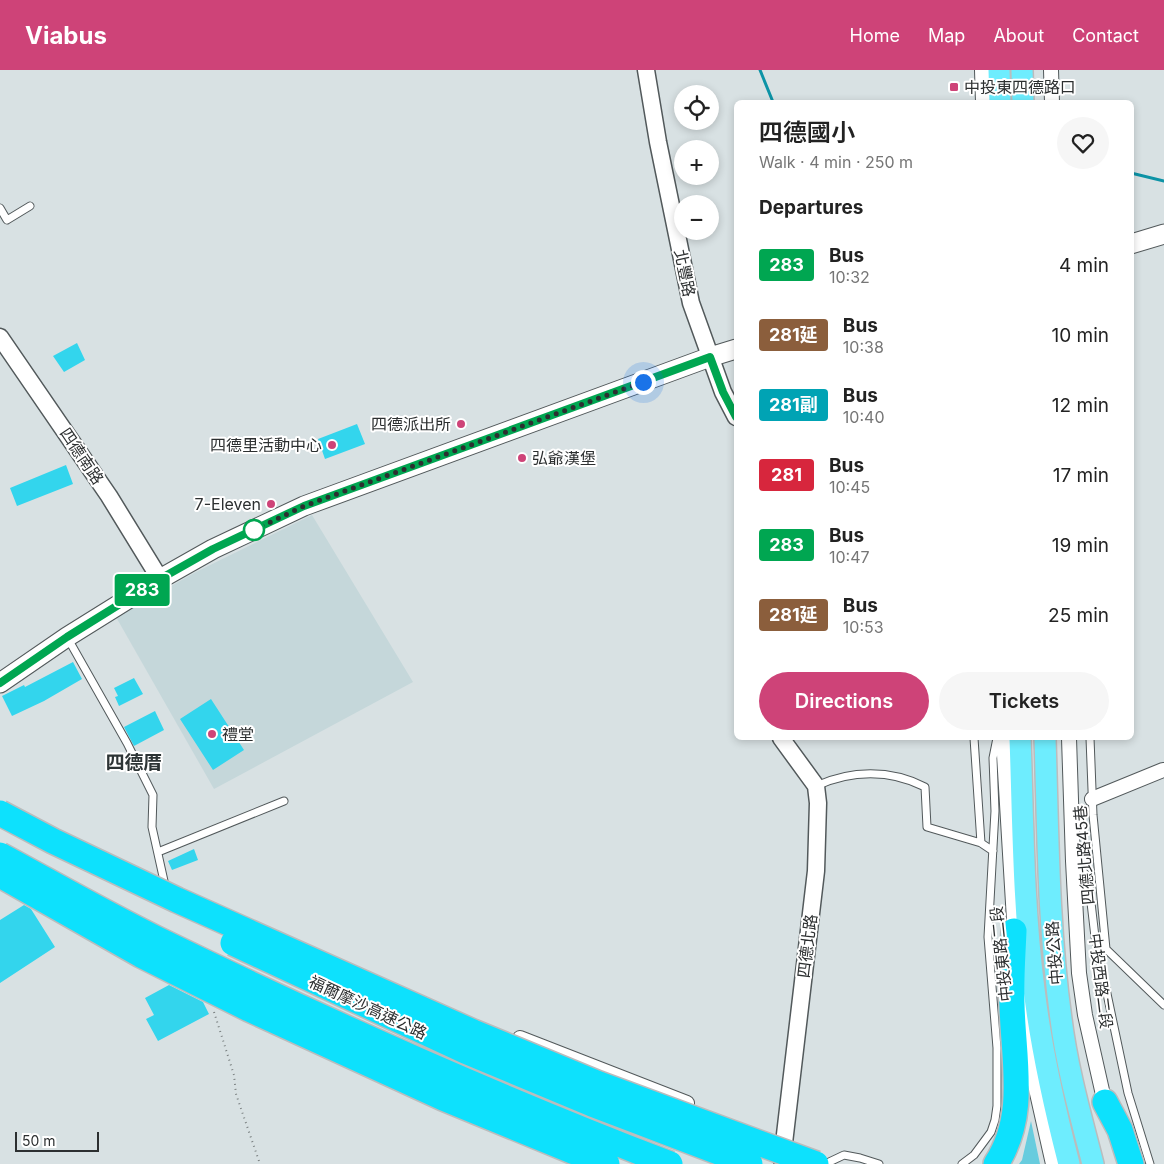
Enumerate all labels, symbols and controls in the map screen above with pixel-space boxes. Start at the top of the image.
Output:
text: Viabus [25,21,107,50]
text: Home [850,25,900,46]
text: Map [928,25,965,46]
text: About [993,25,1044,46]
text: Contact [1072,25,1139,46]
place label: 中投東四德路口 [964,77,1076,97]
marker: 中投東四德路口 [948,81,960,93]
map controls [674,85,719,240]
button: locate [674,85,719,130]
button: heart [1057,117,1109,169]
text: 四德國小 [759,118,855,147]
button: + [674,140,719,185]
text: Walk · 4 min · 250 m [759,152,913,172]
button: − [674,195,719,240]
text: Departures [759,196,863,219]
text: Bus [829,244,864,267]
street label: 北豐路 [670,247,700,299]
text: 283 [769,254,804,275]
text: 4 min [1059,254,1109,277]
text: 10:32 [829,267,870,287]
text: Bus [843,314,878,337]
text: 281延 [769,324,818,345]
text: 10 min [1051,324,1109,347]
text: 10:38 [843,337,884,357]
your location [631,370,656,395]
text: Bus [843,384,878,407]
text: 281副 [769,394,818,415]
text: 12 min [1052,394,1109,417]
text: 10:40 [843,407,884,427]
place label: 四德派出所 [371,414,451,434]
marker: 四德派出所 [455,418,467,430]
street label: 四德南路 [56,424,108,488]
place label: 四德里活動中心 [210,435,322,455]
marker: 四德里活動中心 [326,439,338,451]
place label: 弘爺漢堡 [532,448,596,468]
marker: 弘爺漢堡 [516,452,528,464]
text: Bus [829,454,864,477]
text: 281 [771,464,802,485]
text: 17 min [1053,464,1109,487]
text: 10:45 [829,477,870,497]
place label: 7-Eleven [195,494,261,514]
marker: 7-Eleven [265,498,277,510]
unlabelled marker [243,519,265,541]
text: Bus [829,524,864,547]
text: 283 [769,534,804,555]
text: 19 min [1052,534,1109,557]
text: 10:47 [829,547,870,567]
line badge: 283 [113,574,171,606]
text: 283 [125,579,159,600]
text: Bus [843,594,878,617]
text: 281延 [769,604,818,625]
text: 25 min [1048,604,1109,627]
text: 10:53 [843,617,884,637]
button: Directions [759,672,929,730]
button: Tickets [939,672,1109,730]
place label: 禮堂 [222,724,254,744]
marker: 禮堂 [206,728,218,740]
district label: 四德厝 [105,751,163,774]
street label: 四德北路45巷 [1070,804,1098,906]
street label: 中投東路二段 [986,905,1016,1003]
street label: 四德北路 [793,913,821,979]
street label: 中投公路 [1042,920,1066,986]
street label: 中投西路二段 [1085,932,1117,1030]
street label: 福爾摩沙高速公路 [306,971,430,1043]
scale bar [15,1129,99,1152]
text: 50 m [22,1132,56,1149]

